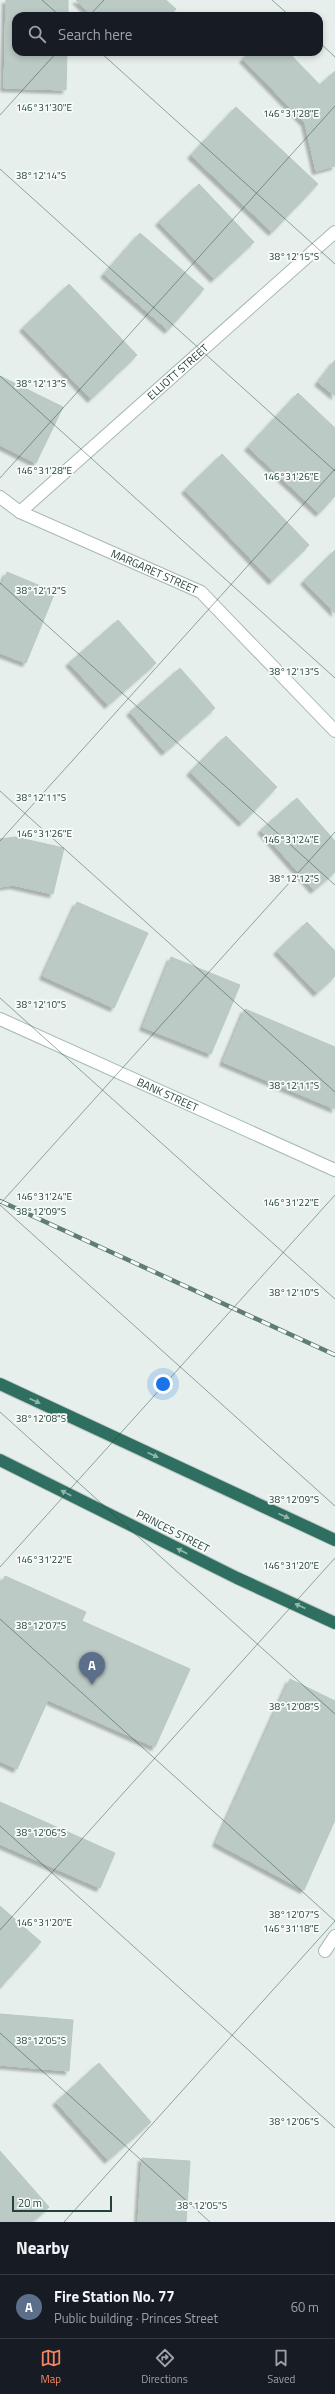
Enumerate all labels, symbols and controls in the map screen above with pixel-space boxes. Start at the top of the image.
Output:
search box [12,12,323,56]
icon: search [26,23,48,45]
text: Search here [58,23,132,46]
text: 146°31'30"E [16,100,73,115]
text: 146°31'28"E [263,106,320,121]
text: 38°12'14"S [16,168,66,183]
text: 38°12'15"S [269,249,319,264]
street label: ELLIOTT STREET [144,340,212,403]
text: 38°12'13"S [16,376,66,391]
text: 146°31'28"E [16,463,73,478]
text: 146°31'26"E [263,469,320,484]
street label: MARGARET STREET [108,545,201,598]
text: 38°12'12"S [16,583,66,598]
text: 38°12'13"S [269,664,319,679]
text: 38°12'11"S [16,790,66,805]
text: 146°31'26"E [16,826,73,841]
text: 146°31'24"E [263,832,320,847]
text: 38°12'12"S [269,871,319,886]
text: 38°12'10"S [16,997,66,1012]
street label: BANK STREET [134,1074,201,1116]
text: 38°12'11"S [269,1078,319,1093]
text: 146°31'24"E [16,1189,73,1204]
text: 146°31'22"E [263,1195,320,1210]
text: 38°12'09"S [16,1204,66,1219]
text: 38°12'10"S [269,1285,319,1300]
your location [153,1374,173,1394]
one-way arrow [30,1398,42,1404]
text: 38°12'08"S [16,1411,66,1426]
one-way arrow [148,1452,159,1458]
one-way arrow [60,1489,72,1496]
text: 38°12'09"S [269,1492,319,1507]
street label: PRINCES STREET [134,1506,213,1556]
one-way arrow [278,1513,289,1519]
one-way arrow [176,1547,188,1554]
text: 146°31'22"E [16,1552,73,1567]
text: 146°31'20"E [263,1558,320,1573]
one-way arrow [293,1603,305,1609]
text: 38°12'07"S [16,1618,66,1633]
pin: A [79,1652,105,1685]
text: 38°12'08"S [269,1699,319,1714]
text: 38°12'06"S [16,1825,66,1840]
text: 38°12'07"S [269,1907,319,1922]
text: 146°31'20"E [16,1915,73,1930]
text: 146°31'18"E [263,1921,320,1936]
text: 38°12'05"S [16,2033,66,2048]
text: 38°12'06"S [269,2114,319,2129]
scale bar [12,2194,112,2213]
text: 20 m [18,2195,42,2211]
text: 38°12'05"S [177,2198,227,2213]
text: Nearby [16,2235,69,2261]
text: Fire Station No. 77 [54,2285,175,2308]
text: A [25,2297,33,2317]
text: 60 m [291,2297,319,2317]
text: Public building · Princes Street [54,2308,218,2328]
tab: Map [40,2347,62,2387]
tab: Directions [141,2347,188,2387]
tab: Saved [267,2347,295,2387]

